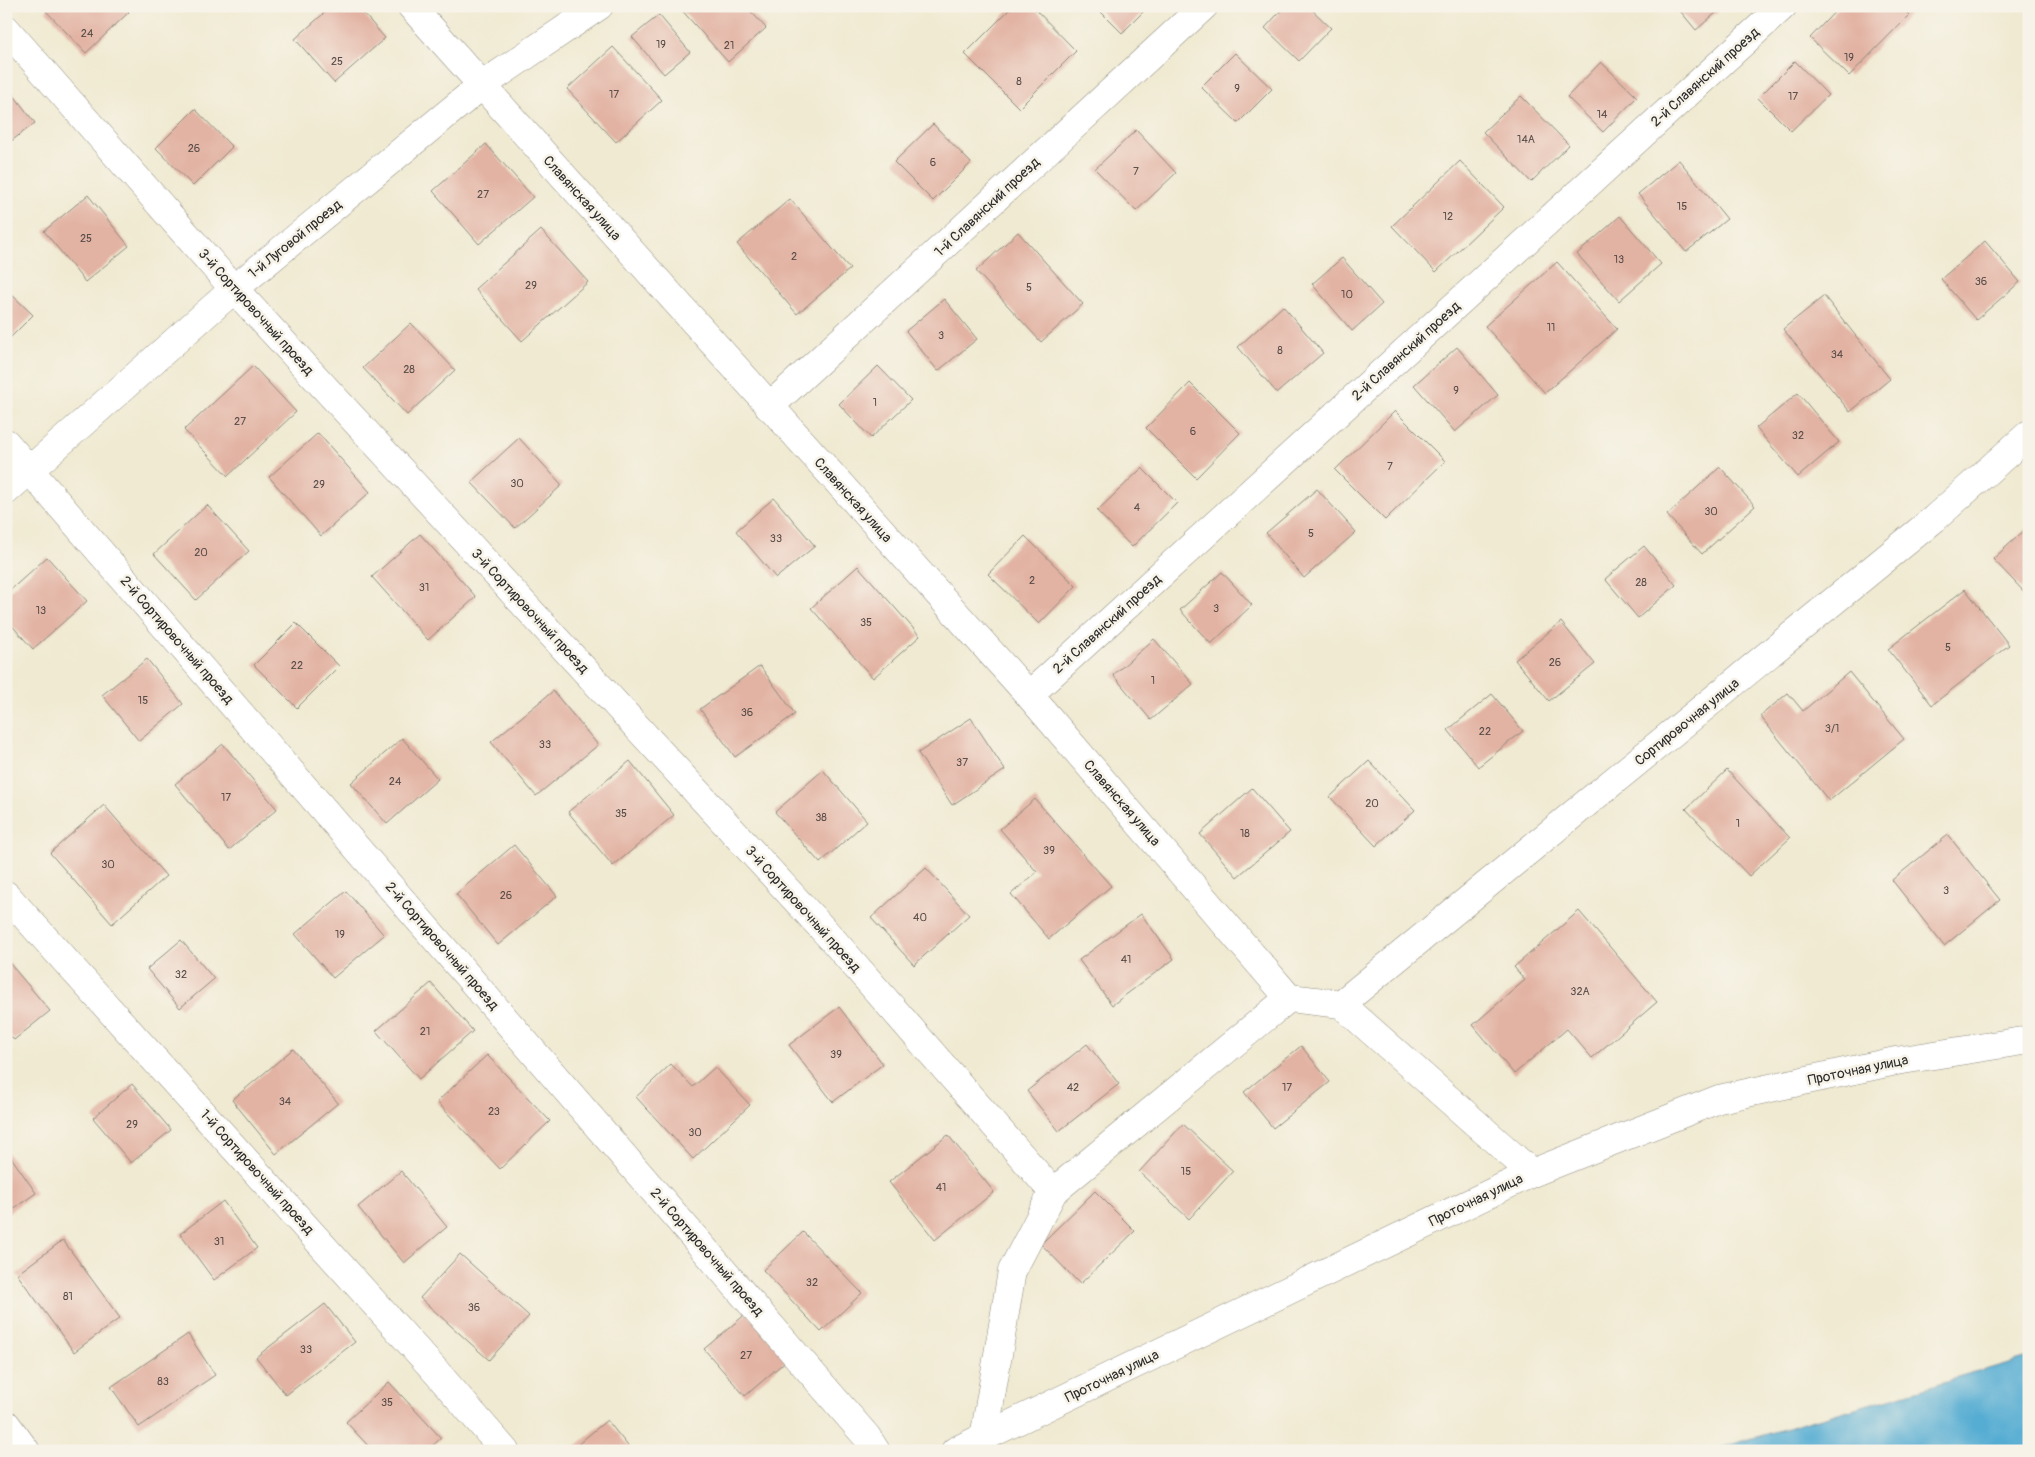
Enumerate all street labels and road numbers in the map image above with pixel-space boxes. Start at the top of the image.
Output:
street label: 2-й Славянский проезд [1647,23,1763,130]
street label: Славянская улица [539,152,625,244]
street label: 1-й Славянский проезд [931,153,1044,260]
street label: 1-й Луговой проезд [245,196,346,282]
street label: 3-й Сортировочный проезд [195,245,318,379]
street label: 2-й Славянский проезд [1348,297,1464,404]
street label: Славянская улица [810,454,896,546]
street label: 3-й Сортировочный проезд [468,545,593,677]
street label: 2-й Славянский проезд [1049,570,1165,677]
street label: 2-й Сортировочный проезд [117,572,238,708]
street label: Сортировочная улица [1631,675,1743,769]
street label: Славянская улица [1080,757,1164,849]
street label: 3-й Сортировочный проезд [742,842,865,976]
street label: 2-й Сортировочный проезд [382,878,503,1014]
street label: Проточная улица [1806,1051,1910,1089]
street label: 1-й Сортировочный проезд [197,1106,318,1238]
street label: Проточная улица [1426,1170,1526,1230]
street label: 2-й Сортировочный проезд [647,1184,768,1320]
street label: Проточная улица [1062,1346,1162,1406]

